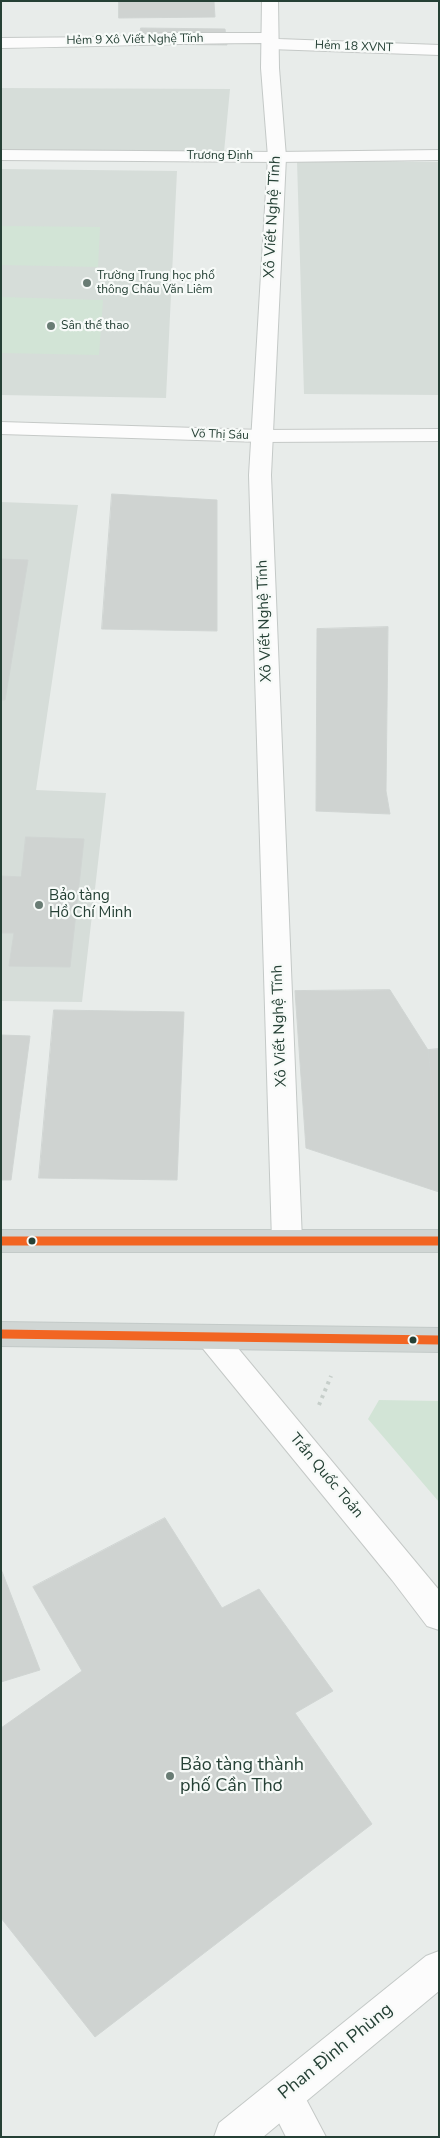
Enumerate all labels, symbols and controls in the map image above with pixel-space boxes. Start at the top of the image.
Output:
street label: Hẻm 9 Xô Viết Nghệ Tĩnh [66,32,204,48]
street label: Hẻm 18 XVNT [315,38,393,56]
street label: Trương Định [187,149,253,163]
street label: Xô Viết Nghệ Tĩnh [261,155,285,279]
place label: Trường Trung học phổ thông Châu Văn Liêm [97,269,215,297]
marker: Trường Trung học phổ thông Châu Văn Liêm [81,277,93,289]
place label: Sân thể thao [61,319,129,333]
marker: Sân thể thao [45,320,57,332]
street label: Võ Thị Sáu [191,427,249,443]
street label: Xô Viết Nghệ Tĩnh [254,559,276,683]
place label: Bảo tàng Hồ Chí Minh [49,887,132,922]
marker: Bảo tàng Hồ Chí Minh [33,899,45,911]
street label: Xô Viết Nghệ Tĩnh [269,964,291,1088]
unlabelled marker [27,1236,37,1246]
unlabelled marker [408,1335,418,1345]
street label: Trần Quốc Toản [285,1430,367,1522]
place label: Bảo tàng thành phố Cần Thơ [180,1755,304,1798]
marker: Bảo tàng thành phố Cần Thơ [164,1770,176,1782]
street label: Phan Đình Phùng [274,1999,398,2105]

